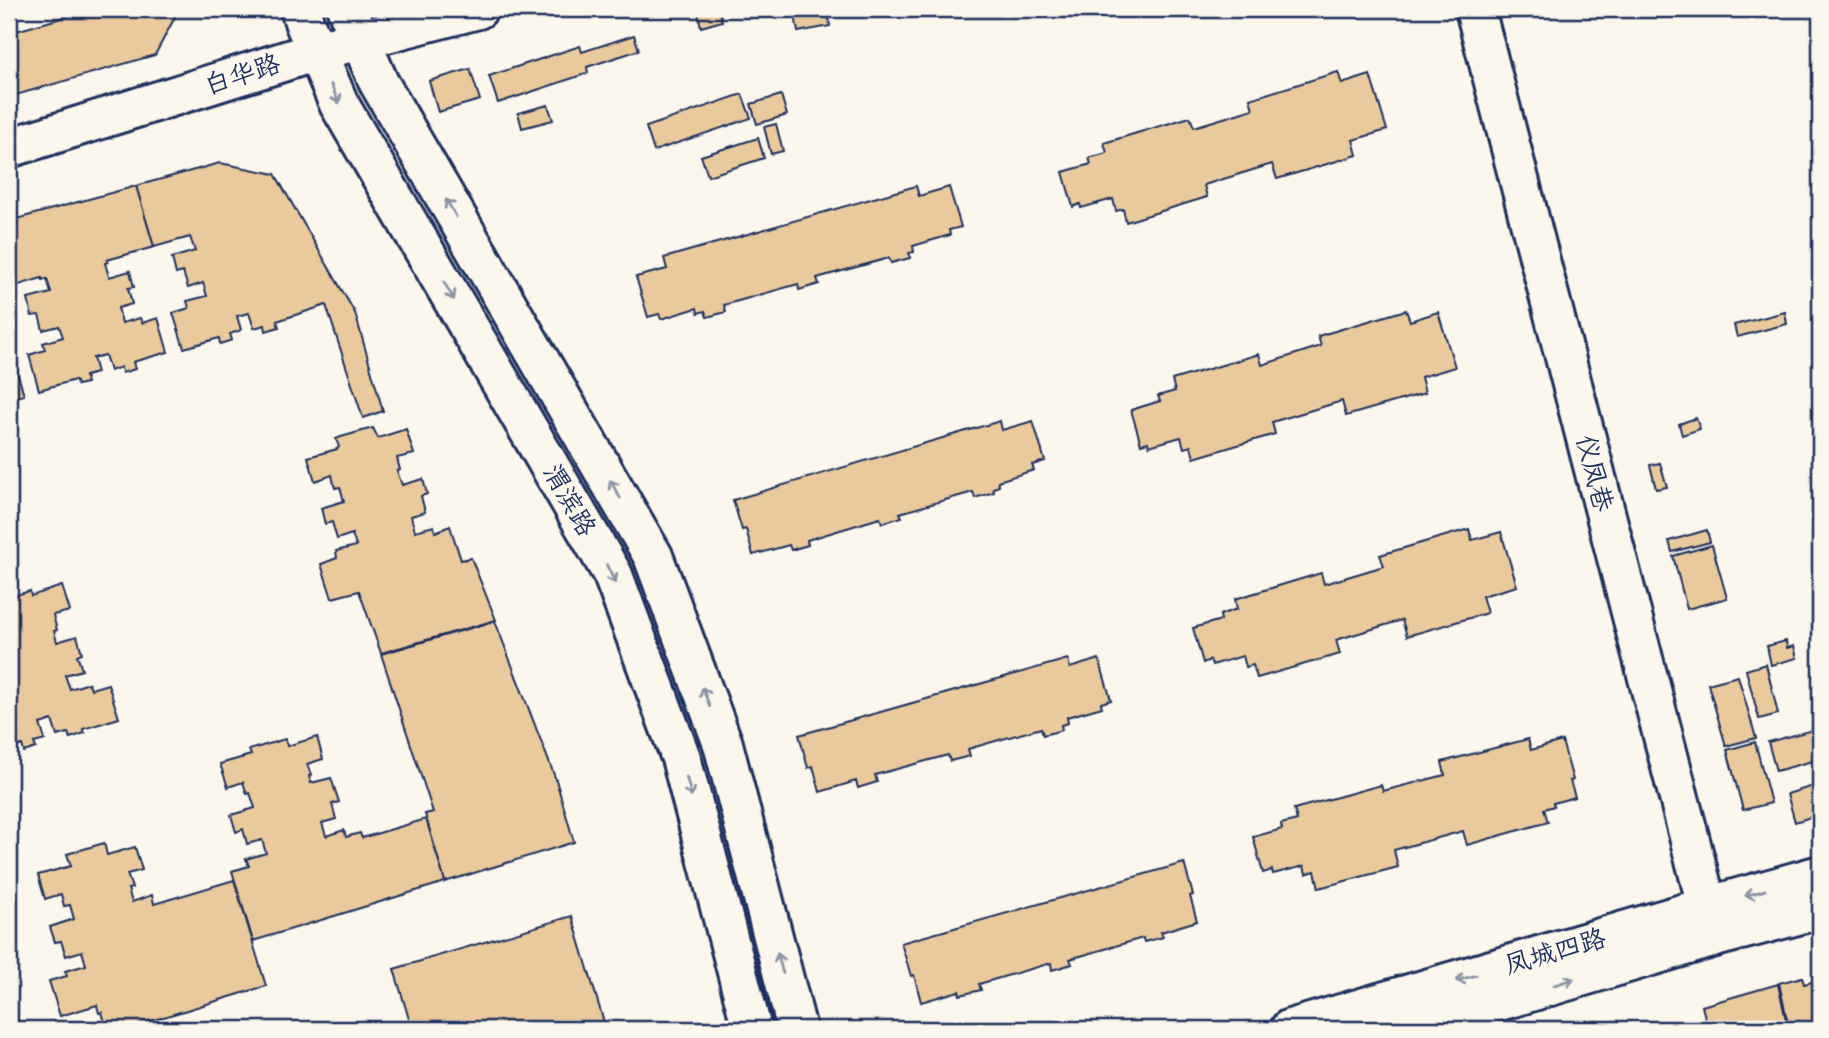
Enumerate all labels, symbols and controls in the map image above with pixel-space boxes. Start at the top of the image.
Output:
street label: 白华路 [198,40,286,108]
one-way arrow [330,83,343,105]
one-way arrow [444,198,458,218]
one-way arrow [442,281,456,301]
street label: 仪凤巷 [1563,430,1627,516]
street label: 渭滨路 [531,455,609,545]
one-way arrow [608,480,622,500]
one-way arrow [605,563,618,584]
one-way arrow [699,687,711,709]
one-way arrow [683,776,696,798]
one-way arrow [1744,888,1766,901]
street label: 凤城四路 [1499,915,1611,987]
one-way arrow [773,952,786,975]
one-way arrow [1455,972,1477,985]
one-way arrow [1553,975,1575,988]

